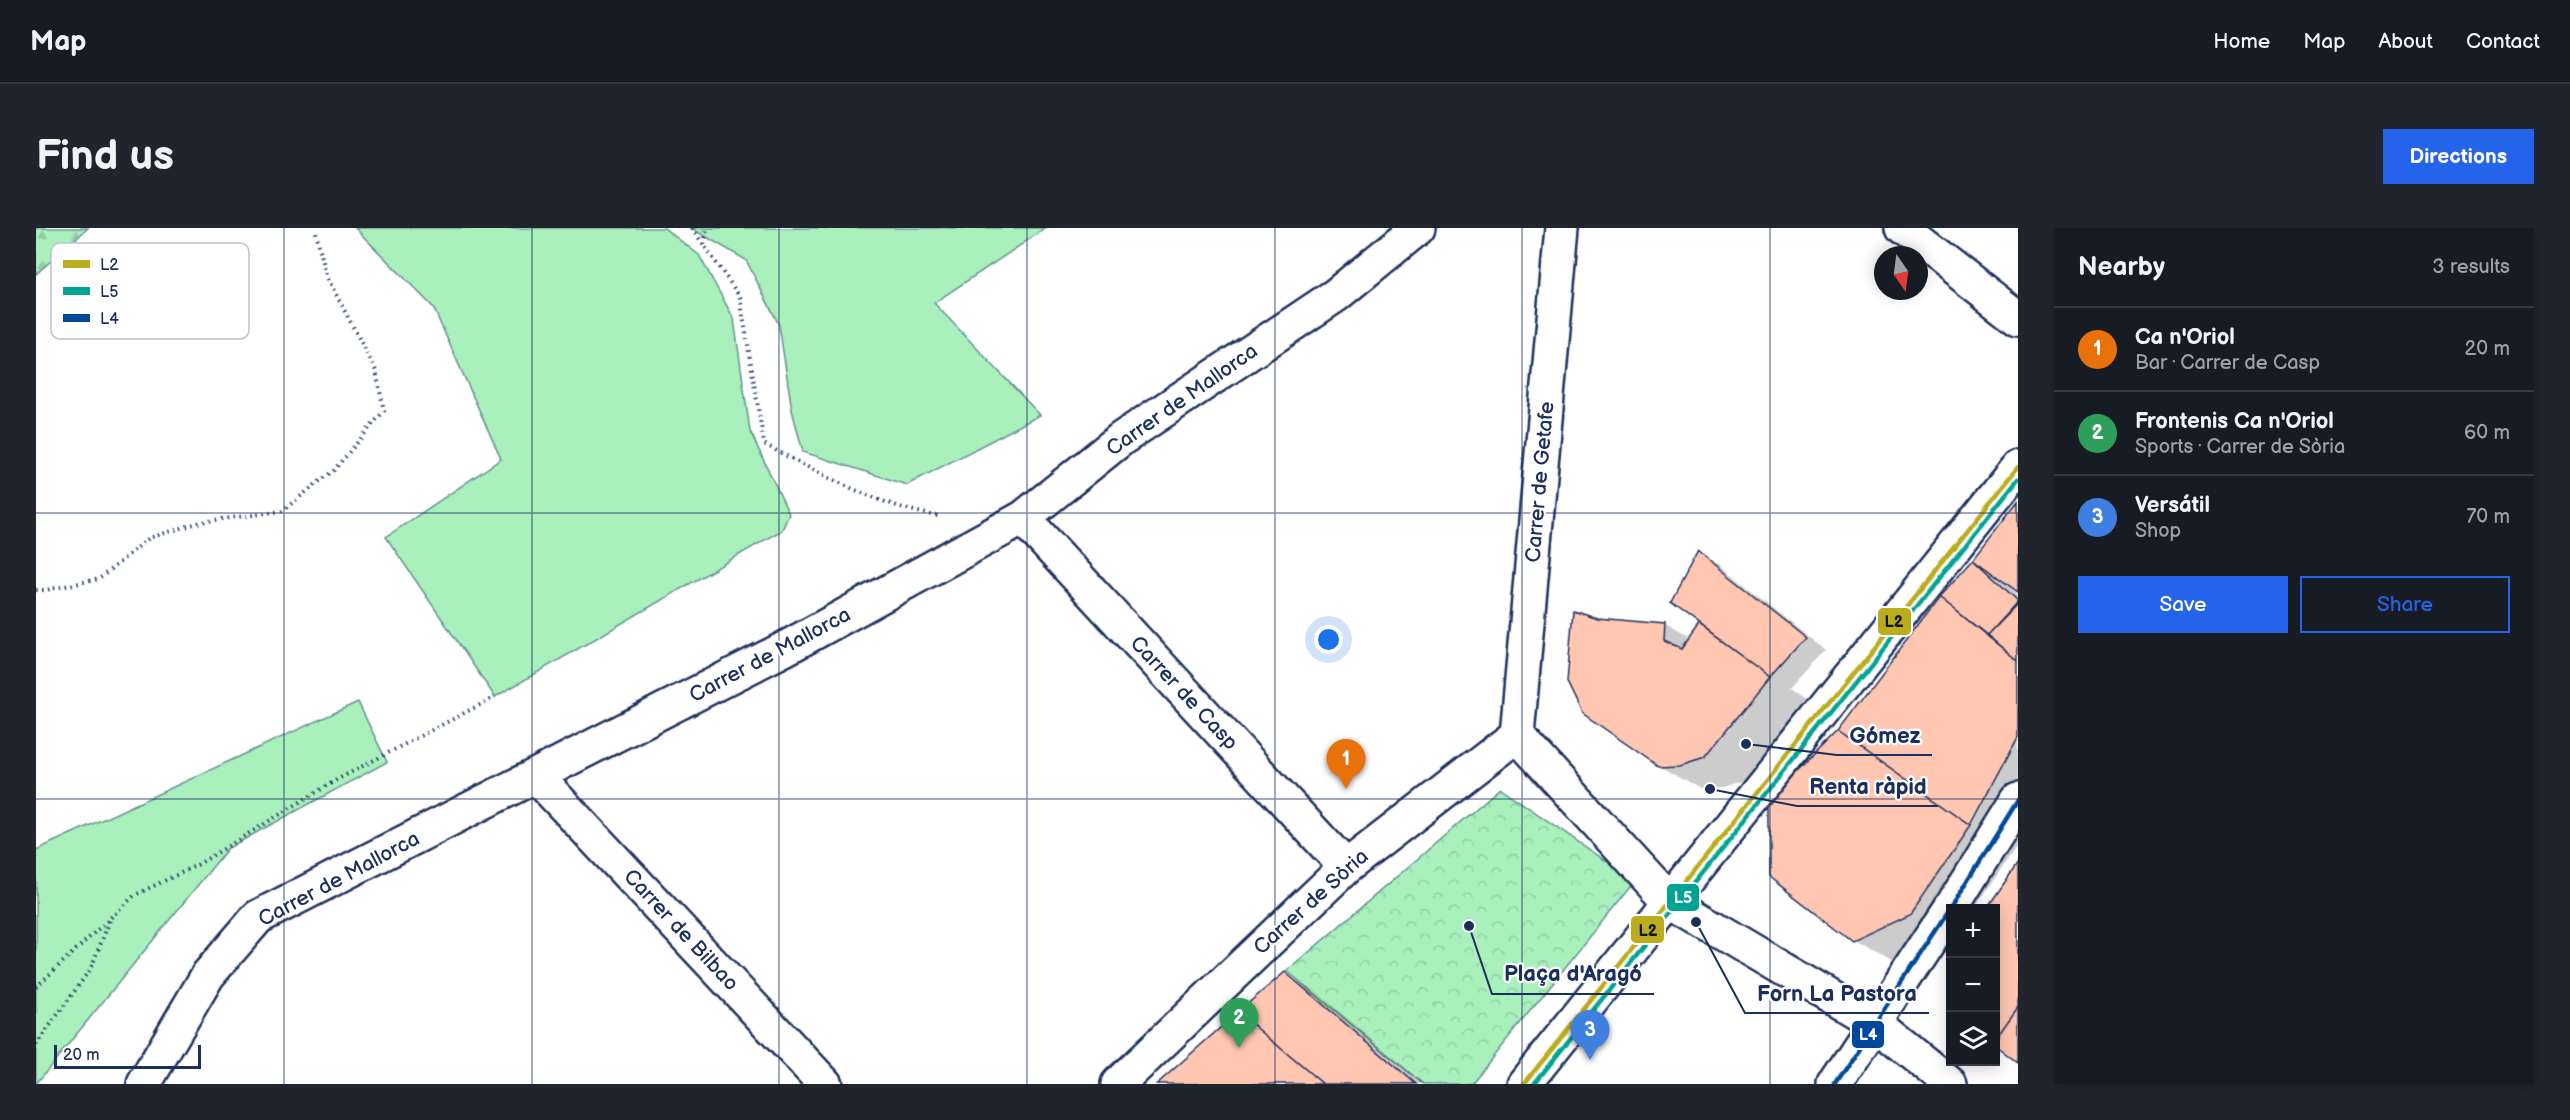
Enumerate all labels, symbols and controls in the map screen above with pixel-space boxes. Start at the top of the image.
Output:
text: Map [30,25,86,58]
text: Home [2213,29,2270,54]
text: Map [2303,29,2345,54]
text: About [2378,29,2433,54]
text: Contact [2466,29,2540,54]
button: Directions [2383,129,2534,184]
text: Find us [36,131,174,182]
legend [51,243,249,339]
north arrow [1874,246,1928,300]
text: Nearby [2078,252,2165,283]
text: 3 results [2432,255,2510,279]
text: L2 [100,256,119,275]
text: L5 [100,283,118,302]
text: L4 [100,310,119,329]
text: Ca n'Oriol [2135,324,2235,351]
text: 1 [2093,337,2102,361]
text: 20 m [2465,337,2510,361]
street label: Carrer de Mallorca [1102,338,1262,462]
text: Bar · Carrer de Casp [2135,351,2320,375]
street label: Carrer de Getafe [1521,400,1559,564]
text: Frontenis Ca n'Oriol [2135,408,2334,435]
text: 2 [2092,421,2103,445]
text: 60 m [2464,421,2510,445]
text: Sports · Carrer de Sòria [2135,435,2345,459]
text: Versátil [2135,492,2210,519]
text: 3 [2092,505,2103,529]
text: 70 m [2466,505,2510,529]
text: Shop [2135,519,2181,543]
button: Save [2078,576,2288,633]
button: Share [2300,576,2510,633]
street label: Carrer de Mallorca [685,602,855,708]
line badge: L2 [1877,607,1912,636]
text: L2 [1885,613,1904,632]
your location [1314,625,1343,654]
street label: Carrer de Casp [1125,631,1243,755]
callout: Gómez [1837,715,1932,755]
text: Gómez [1850,723,1921,750]
pin: 1 [1326,740,1366,789]
callout: Renta ràpid [1797,766,1938,806]
text: Renta ràpid [1809,774,1927,801]
street label: Carrer de Mallorca [254,826,424,932]
street label: Carrer de Sòria [1248,844,1374,960]
street label: Carrer de Bilbao [618,864,744,996]
line badge: L5 [1666,883,1700,912]
text: L5 [1674,889,1692,908]
map controls [1946,904,2000,1066]
button: + [1946,904,2000,958]
line badge: L2 [1630,915,1665,944]
text: L2 [1639,922,1658,941]
callout: Plaça d'Aragó [1492,954,1654,994]
button: − [1946,958,2000,1012]
text: Plaça d'Aragó [1504,961,1642,988]
callout: Forn La Pastora [1745,973,1929,1013]
text: Forn La Pastora [1757,981,1917,1008]
pin: 2 [1220,998,1258,1048]
pin: 3 [1570,1010,1610,1060]
button: layers [1946,1012,2000,1066]
line badge: L4 [1851,1020,1885,1049]
text: L4 [1859,1026,1878,1045]
scale bar [54,1042,201,1070]
text: 20 m [63,1046,99,1065]

